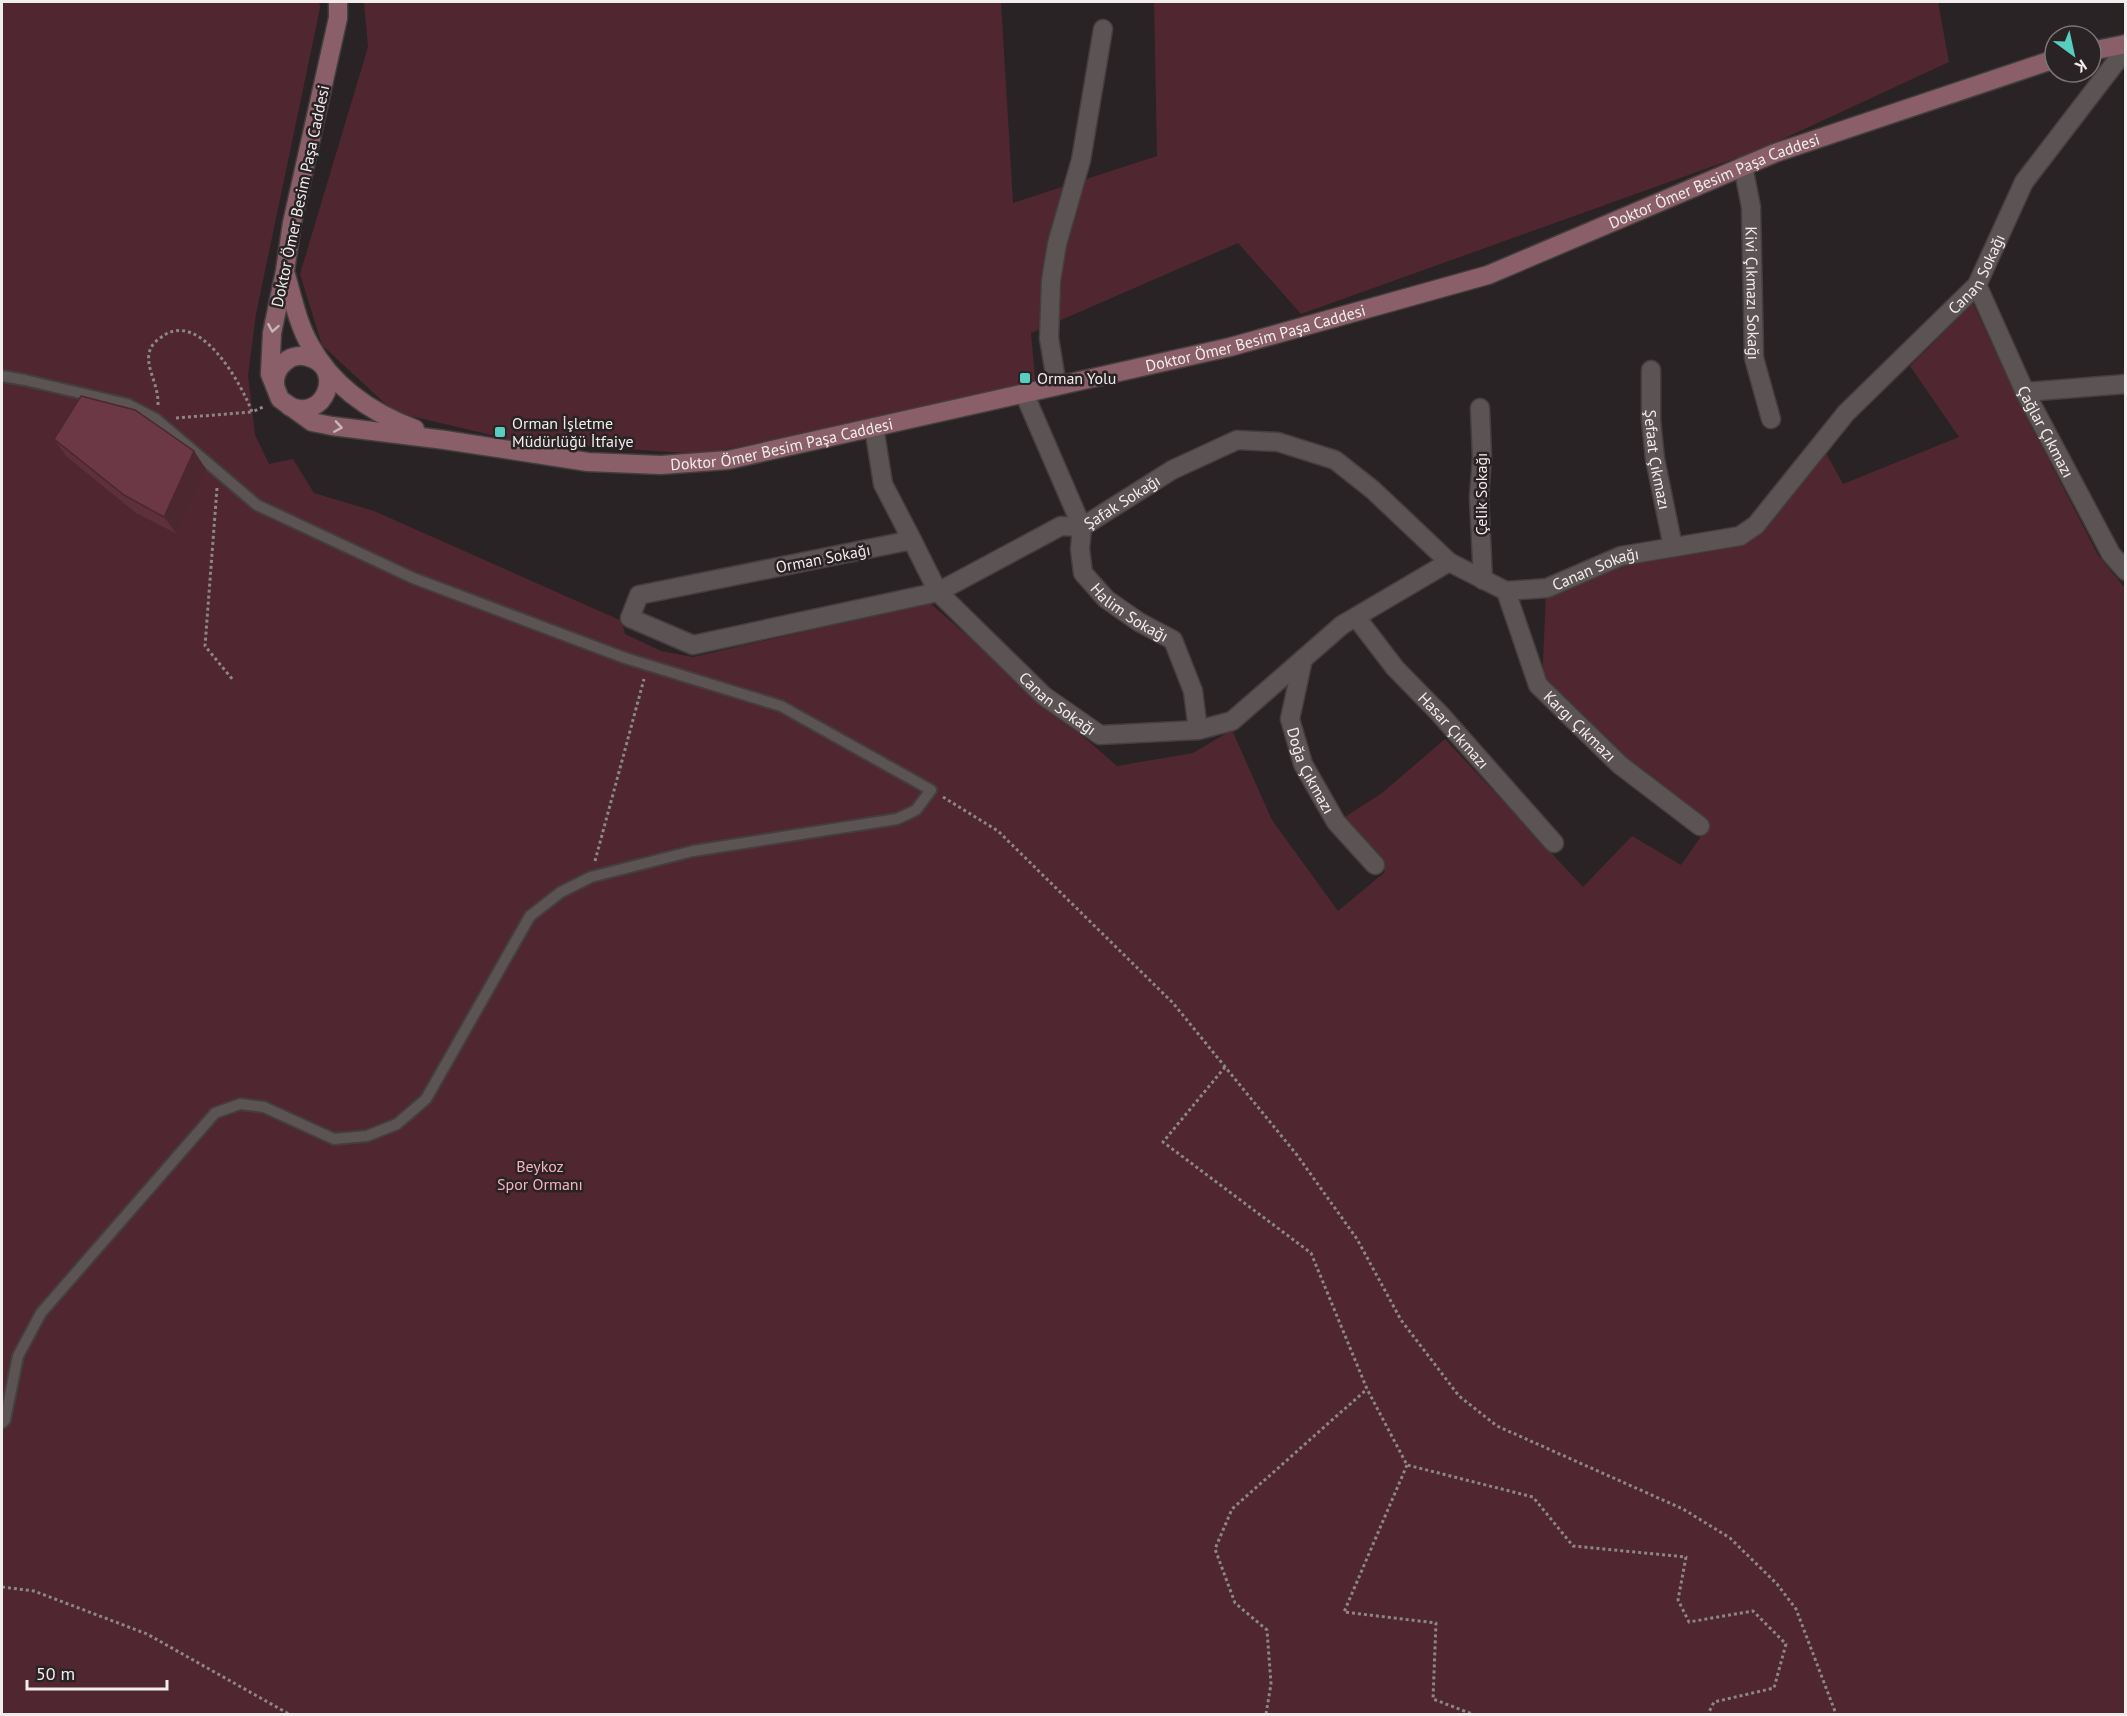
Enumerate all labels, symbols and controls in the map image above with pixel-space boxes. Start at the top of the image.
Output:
north arrow [2043,24,2103,84]
text: K [2071,55,2091,78]
street label: Doktor Ömer Besim Paşa Caddesi [267,83,333,309]
street label: Doktor Ömer Besim Paşa Caddesi [1605,129,1822,233]
street label: Kivi Çıkmazı Sokağı [1741,226,1764,360]
street label: Canan Sokağı [1944,231,2009,318]
street label: Doktor Ömer Besim Paşa Caddesi [1144,300,1368,376]
one-way arrow [267,323,280,333]
place label: Orman Yolu [1037,368,1116,388]
marker: Orman Yolu [1018,371,1032,385]
street label: Çağlar Çıkmazı [2013,383,2079,481]
street label: Şefaat Çıkmazı [1641,410,1675,511]
place label: Orman İşletme Müdürlüğü İtfaiye [512,413,634,451]
street label: Doktor Ömer Besim Paşa Caddesi [670,413,895,474]
one-way arrow [333,420,342,432]
marker: Orman İşletme Müdürlüğü İtfaiye [493,425,507,439]
street label: Çelik Sokağı [1471,453,1491,535]
street label: Şafak Sokağı [1080,470,1164,533]
street label: Orman Sokağı [774,539,872,577]
street label: Canan Sokağı [1549,543,1640,595]
street label: Halim Sokağı [1086,579,1172,646]
street label: Canan Sokağı [1015,667,1100,739]
street label: Kargı Çıkmazı [1540,686,1620,766]
street label: Hasar Çıkmazı [1414,688,1494,773]
street label: Doğa Çıkmazı [1283,725,1339,817]
park label: Beykoz Spor Ormanı [497,1156,583,1194]
scale bar [27,1653,166,1691]
text: 50 m [36,1662,75,1685]

